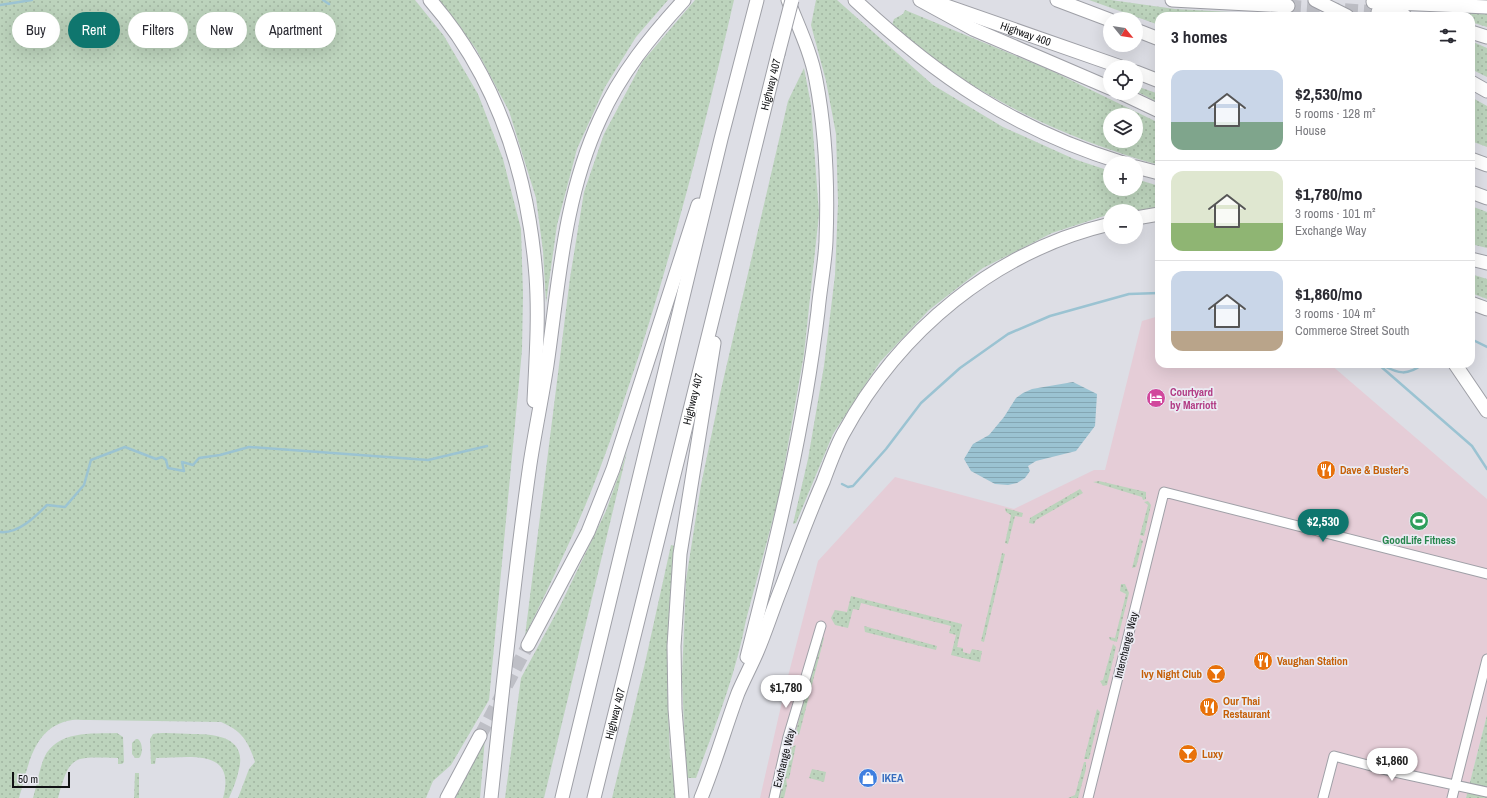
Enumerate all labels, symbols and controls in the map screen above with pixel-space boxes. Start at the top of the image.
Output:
chip: Buy [12,12,60,48]
chip: Rent [68,12,120,48]
chip: Filters [128,12,188,48]
chip: New [196,12,247,48]
chip: Apartment [255,12,336,48]
north arrow [1103,12,1143,52]
map controls [1103,12,1143,244]
street label: Highway 400 [998,18,1053,49]
text: 3 homes [1171,25,1228,48]
icon: filters [1437,25,1459,47]
street label: Highway 407 [757,57,784,112]
button: locate [1103,60,1143,100]
text: $2,530/mo [1295,82,1362,105]
icon: home [1203,86,1251,134]
text: 5 rooms · 128 m² [1295,105,1376,122]
button: layers [1103,108,1143,148]
text: House [1295,122,1326,139]
button: + [1103,156,1143,196]
text: $1,780/mo [1295,182,1362,205]
icon: home [1203,187,1251,235]
button: − [1103,204,1143,244]
text: 3 rooms · 101 m² [1295,205,1376,222]
text: Exchange Way [1295,222,1366,239]
text: $1,860/mo [1295,282,1362,305]
icon: home [1203,287,1251,335]
text: 3 rooms · 104 m² [1295,305,1376,322]
text: Commerce Street South [1295,322,1409,339]
street label: Highway 407 [680,372,706,426]
place label: Courtyard by Marriott [1170,385,1217,412]
hotel icon: Courtyard by Marriott [1145,387,1167,409]
restaurant icon: Dave & Buster's [1315,459,1337,481]
place label: Dave & Buster's [1340,463,1409,477]
pin: $2,530 [1290,509,1356,543]
sports icon: GoodLife Fitness [1408,510,1430,532]
text: $2,530 [1307,513,1339,530]
place label: GoodLife Fitness [1382,533,1456,547]
street label: Interchange Way [1111,610,1141,680]
restaurant icon: Vaughan Station [1252,650,1274,672]
place label: Vaughan Station [1277,654,1348,668]
bar icon: Ivy Night Club [1205,663,1227,685]
place label: Ivy Night Club [1141,667,1202,681]
pin: $1,780 [753,675,819,709]
text: $1,780 [770,679,802,696]
street label: Highway 407 [602,686,628,741]
place label: Our Thai Restaurant [1223,694,1270,721]
restaurant icon: Our Thai Restaurant [1198,696,1220,718]
street label: Exchange Way [770,727,798,789]
bar icon: Luxy [1177,743,1199,765]
place label: Luxy [1202,747,1223,761]
pin: $1,860 [1359,748,1425,782]
text: $1,860 [1376,752,1408,769]
shop icon: IKEA [857,767,879,789]
scale bar [12,770,70,789]
place label: IKEA [882,771,904,785]
text: 50 m [18,772,38,786]

